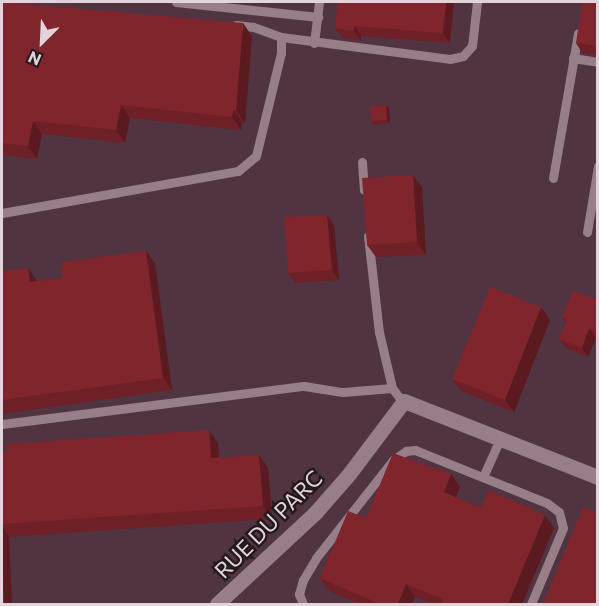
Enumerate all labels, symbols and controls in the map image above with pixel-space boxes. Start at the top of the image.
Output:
north arrow [12,12,72,72]
text: N [25,48,44,70]
street label: RUE DU PARC [209,465,327,583]

